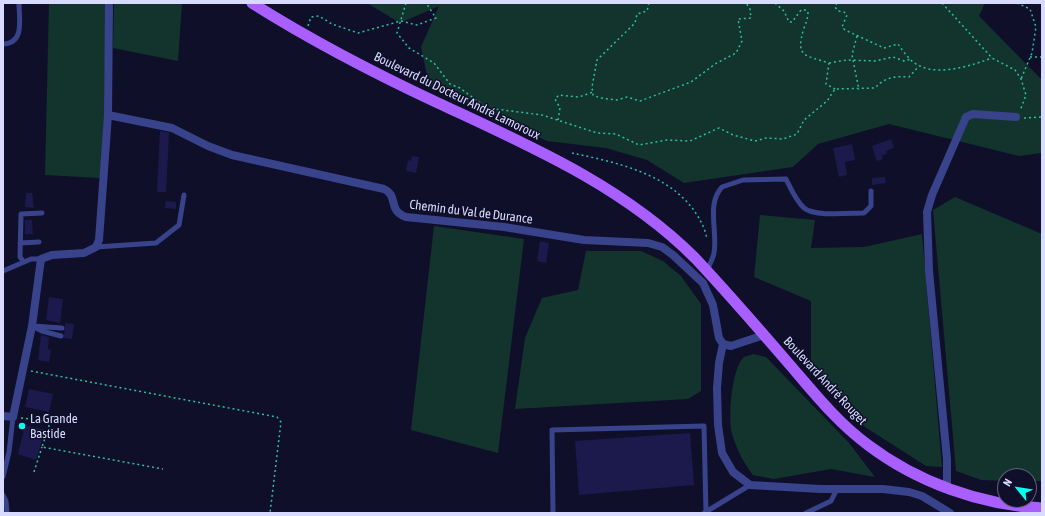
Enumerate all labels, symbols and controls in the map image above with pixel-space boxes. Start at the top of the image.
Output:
street label: Boulevard du Docteur André Lamoroux [371,49,543,143]
street label: Chemin du Val de Durance [409,197,533,227]
street label: Boulevard André Rouget [780,334,870,428]
place label: La Grande Bastide [30,411,78,442]
marker: La Grande Bastide [17,421,27,431]
north arrow [997,468,1037,508]
text: N [1001,477,1014,488]

